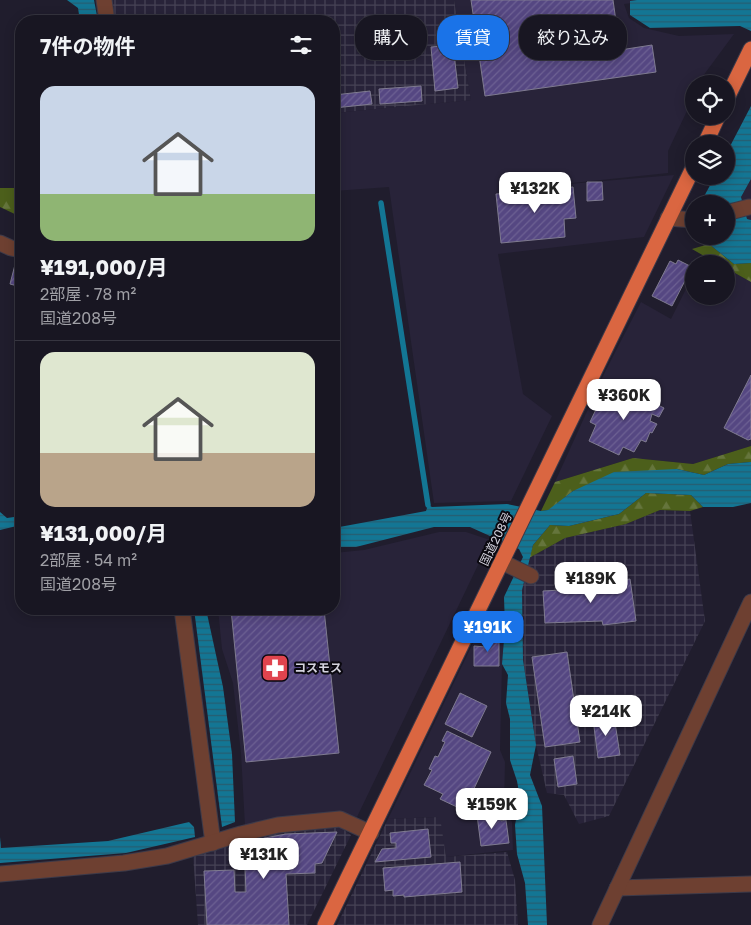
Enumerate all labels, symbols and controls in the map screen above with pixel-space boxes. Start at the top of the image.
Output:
chip: 購入 [355,15,427,60]
chip: 賃貸 [437,15,509,60]
chip: 絞り込み [519,15,627,60]
icon: filters [287,31,315,59]
text: 7件の物件 [40,33,135,59]
map controls [685,75,735,305]
button: locate [685,75,735,125]
icon: home [133,119,223,209]
button: layers [685,135,735,185]
pin: ¥132K [500,172,570,214]
text: ¥132K [510,178,560,198]
button: + [685,195,735,245]
text: ¥191,000/月 [40,254,168,280]
button: − [685,255,735,305]
text: 2部屋 · 78 m² [40,284,136,304]
text: 国道208号 [40,308,117,328]
pin: ¥360K [589,378,659,421]
icon: home [133,384,223,474]
text: ¥360K [598,385,650,405]
street label: 国道208号 [476,510,515,568]
text: ¥131,000/月 [40,520,167,546]
text: 2部屋 · 54 m² [40,550,137,570]
pin: ¥189K [556,562,626,604]
text: ¥189K [566,568,616,588]
text: 国道208号 [40,574,117,594]
pin: ¥191K [453,610,523,653]
text: ¥191K [464,617,512,637]
pharmacy icon: コスモス [260,653,290,683]
place label: コスモス [294,660,342,675]
pin: ¥214K [571,694,641,737]
text: ¥214K [581,701,631,721]
pin: ¥159K [457,788,527,830]
text: ¥159K [467,794,517,814]
pin: ¥131K [229,838,299,880]
text: ¥131K [240,844,288,864]

